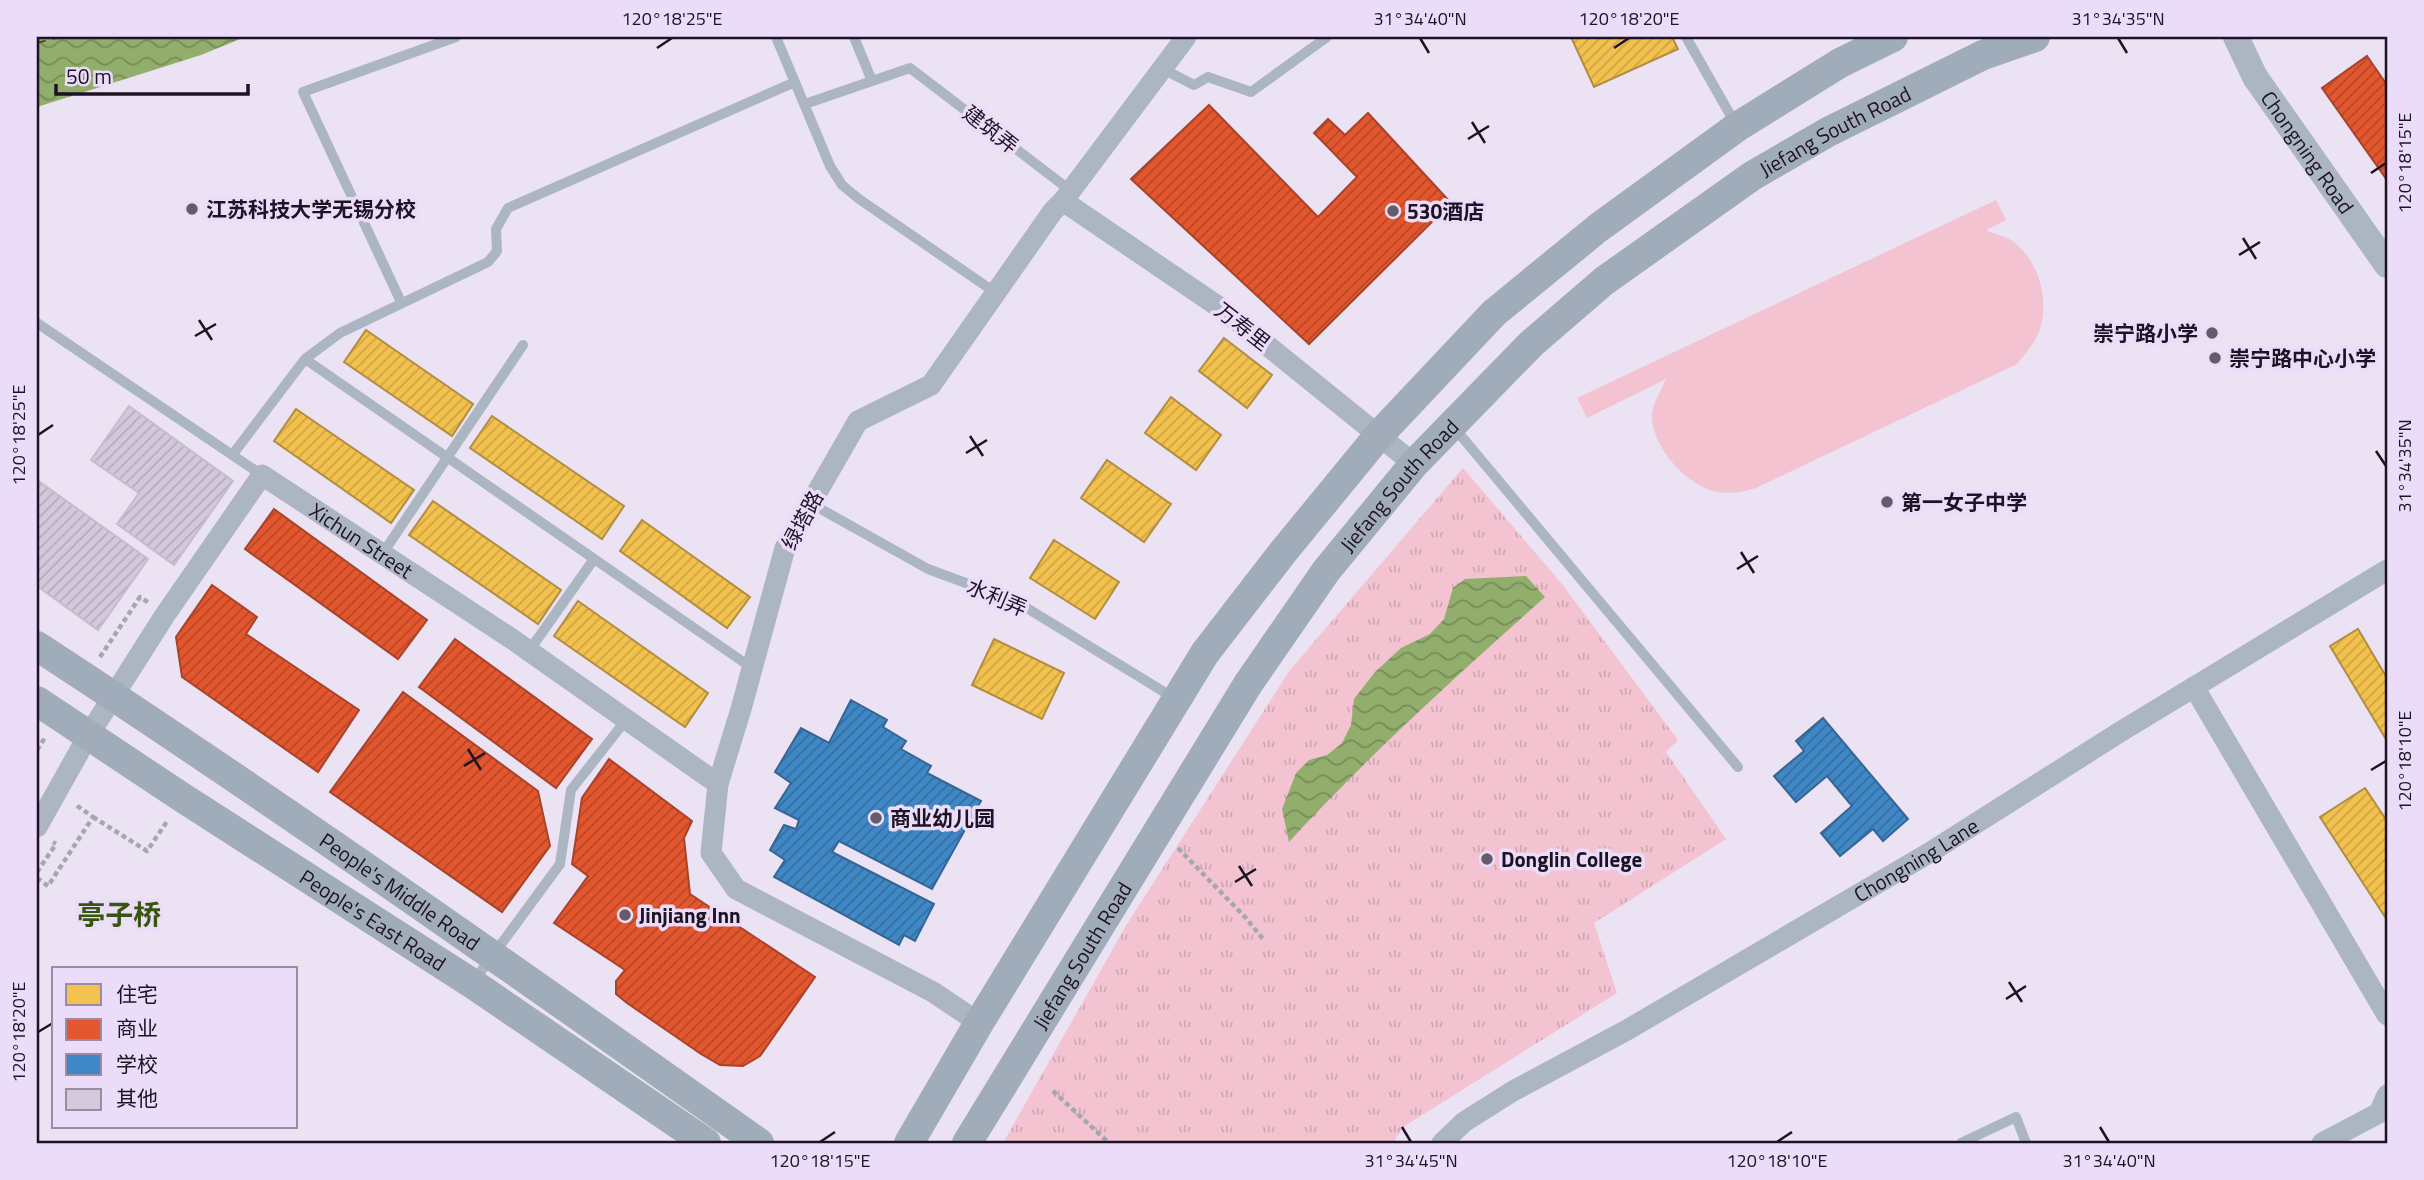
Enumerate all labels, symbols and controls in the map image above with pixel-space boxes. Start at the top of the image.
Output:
text: 120°18'25"E [621,5,723,32]
text: 31°34'40"N [1373,5,1467,32]
text: 120°18'20"E [1578,5,1680,32]
text: 31°34'35"N [2071,5,2165,32]
scale bar [56,52,248,96]
text: 50 m [66,60,112,92]
street label: Jiefang South Road [1753,77,1916,185]
street label: Chongning Road [2253,84,2362,220]
street label: 建筑弄 [956,97,1026,161]
text: 120°18'15"E [2391,112,2418,214]
place label: 江苏科技大学无锡分校 [206,193,416,225]
place label: 530酒店 [1407,195,1484,227]
marker: 江苏科技大学无锡分校 [184,201,200,217]
marker: 530酒店 [1385,203,1401,219]
street label: 万寿里 [1208,294,1278,358]
place label: 崇宁路小学 [2093,317,2198,349]
marker: 崇宁路小学 [2204,325,2220,341]
place label: 崇宁路中心小学 [2229,342,2376,374]
marker: 崇宁路中心小学 [2207,350,2223,366]
text: 120°18'25"E [5,384,32,486]
street label: Jiefang South Road [1332,411,1466,559]
text: 31°34'35"N [2391,419,2418,513]
street label: 绿塔路 [773,485,831,555]
place label: 第一女子中学 [1901,486,2027,518]
street label: Xichun Street [303,494,420,586]
marker: 第一女子中学 [1879,494,1895,510]
street label: 水利弄 [962,570,1032,624]
text: 120°18'10"E [2391,710,2418,812]
place label: 商业幼儿园 [890,802,995,834]
marker: 商业幼儿园 [868,810,884,826]
street label: Chongning Lane [1847,810,1985,910]
street label: People's Middle Road [313,824,487,958]
place label: Donglin College [1501,843,1642,875]
marker: Donglin College [1479,851,1495,867]
street label: People's East Road [293,861,453,979]
street label: Jiefang South Road [1024,875,1139,1035]
district label: 亭子桥 [77,893,161,936]
place label: Jinjiang Inn [639,899,741,931]
marker: Jinjiang Inn [617,907,633,923]
legend [52,967,298,1128]
text: 住宅 [116,978,158,1010]
text: 120°18'20"E [5,981,32,1083]
text: 商业 [116,1012,158,1044]
text: 学校 [116,1048,158,1080]
text: 其他 [116,1082,158,1114]
text: 120°18'15"E [769,1147,871,1174]
text: 31°34'45"N [1364,1147,1458,1174]
text: 120°18'10"E [1726,1147,1828,1174]
text: 31°34'40"N [2062,1147,2156,1174]

